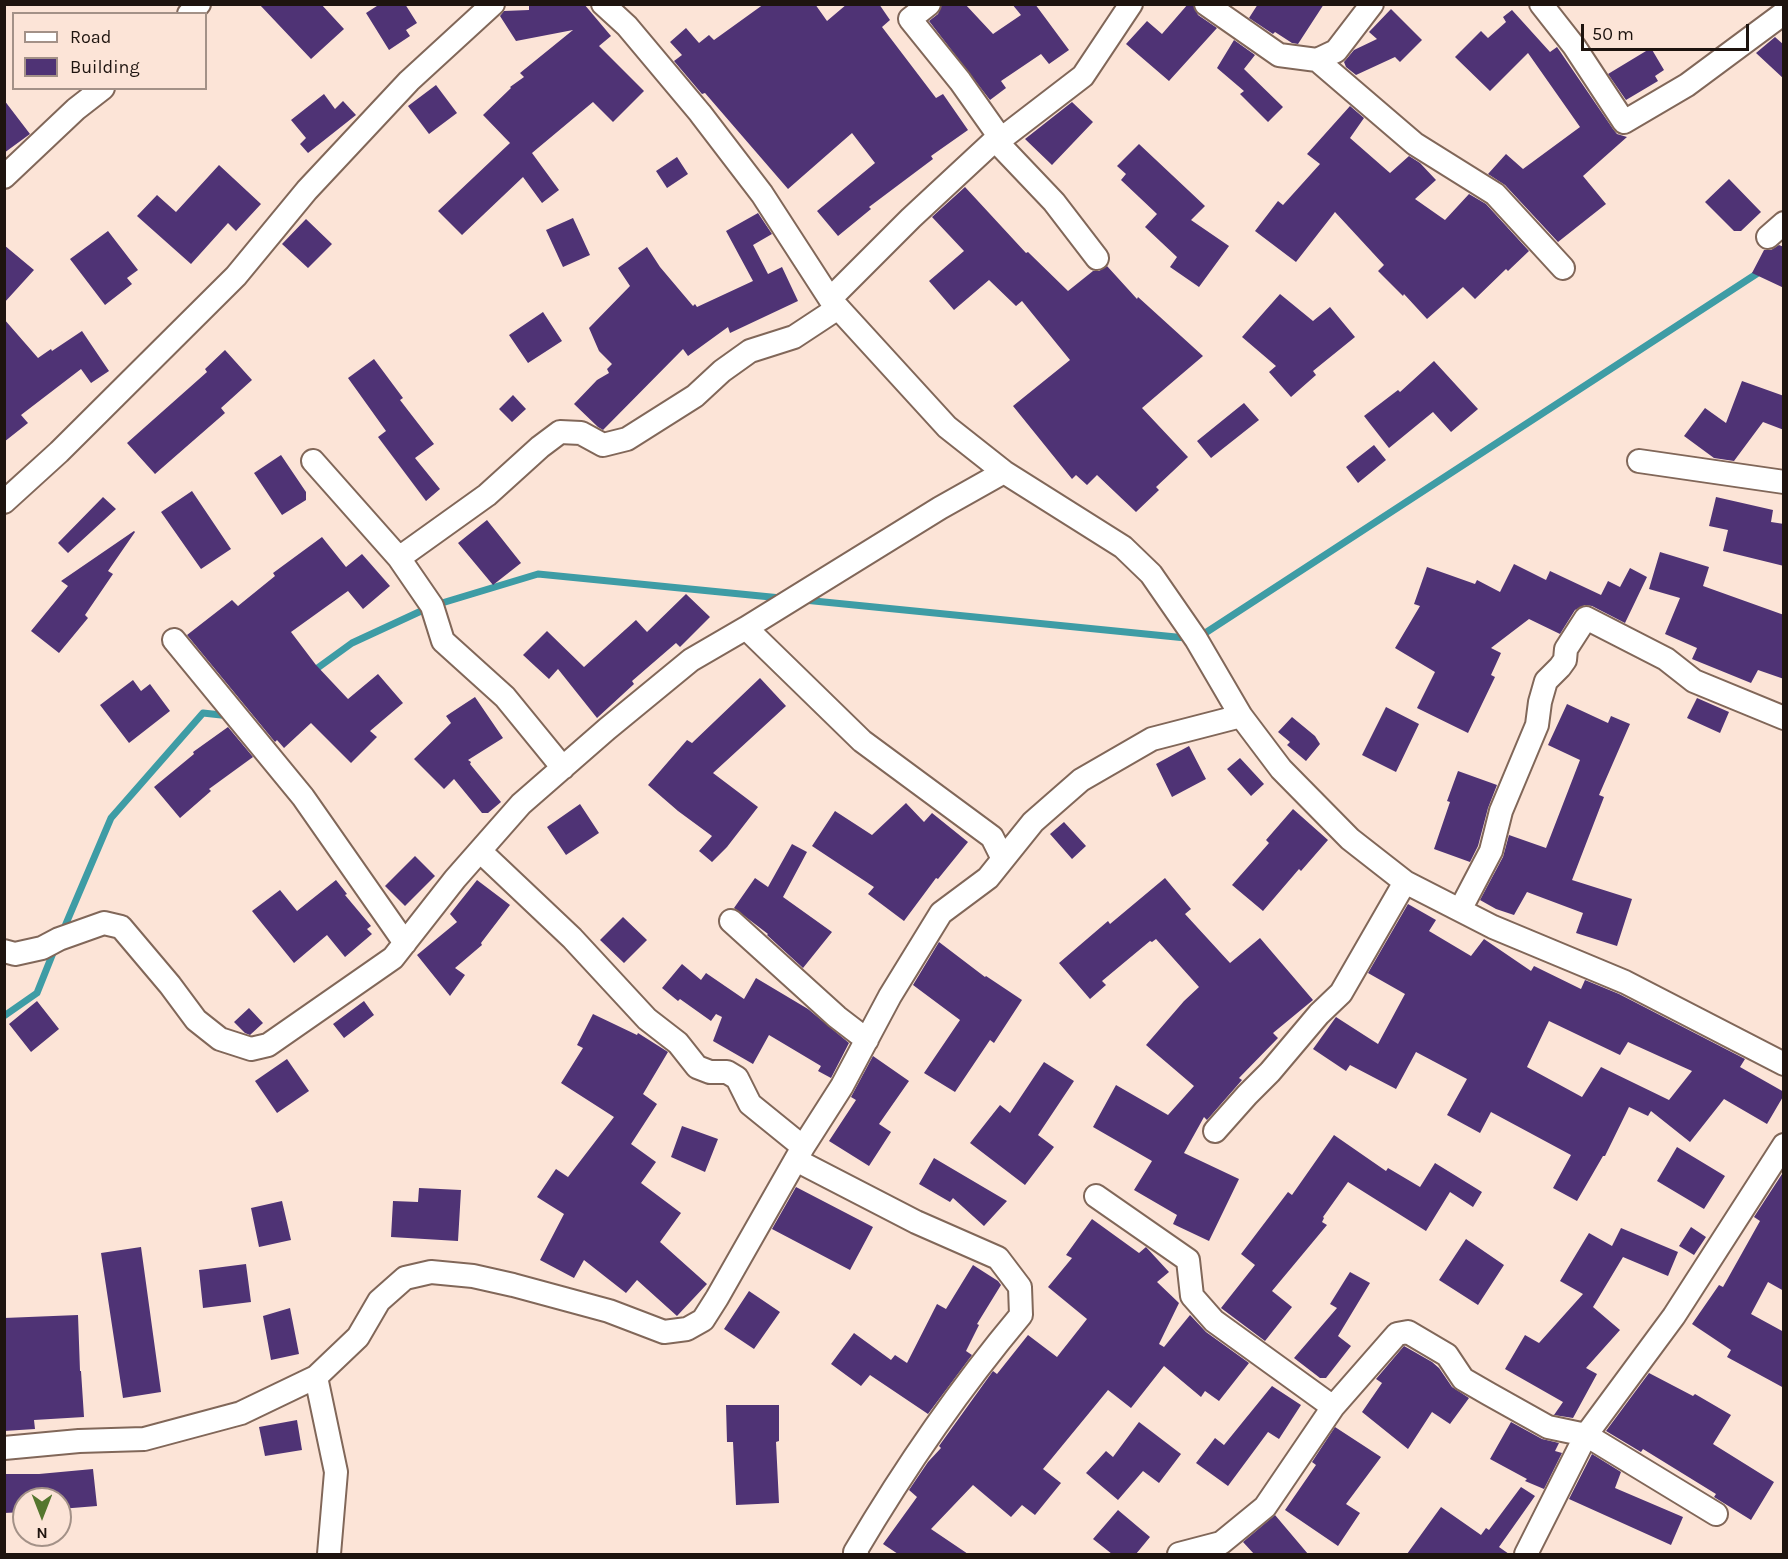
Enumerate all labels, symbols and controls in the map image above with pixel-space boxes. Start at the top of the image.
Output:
legend [12,12,207,90]
scale bar [1584,12,1752,50]
text: 50 m [1592,23,1634,45]
text: Road [70,26,111,48]
text: Building [70,56,140,78]
north arrow [12,1487,72,1547]
text: N [36,1524,48,1543]

